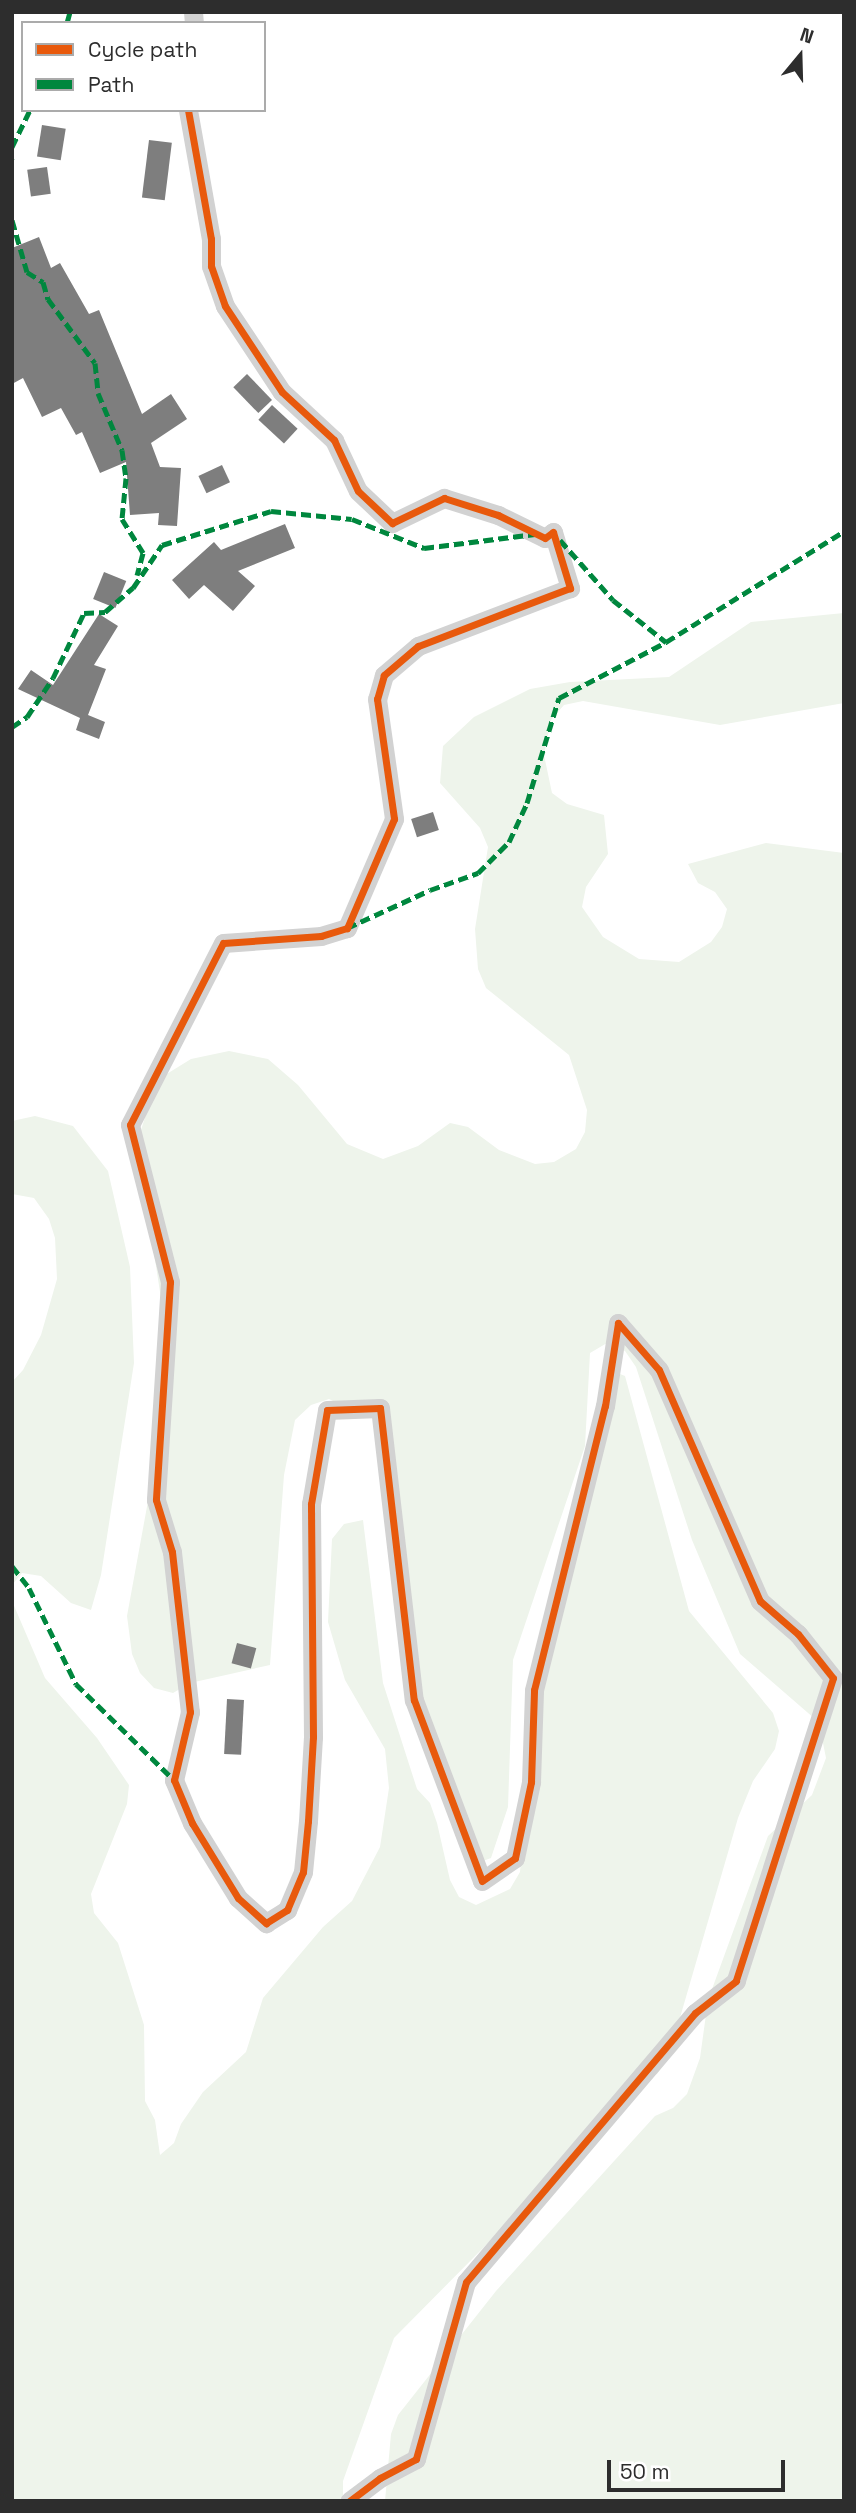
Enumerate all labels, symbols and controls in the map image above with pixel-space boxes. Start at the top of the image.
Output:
legend [21,21,266,112]
north arrow [765,21,835,91]
text: N [797,22,817,50]
text: Cycle path [88,36,197,63]
text: Path [88,71,134,98]
scale bar [611,2446,790,2490]
text: 50 m [620,2458,670,2485]

